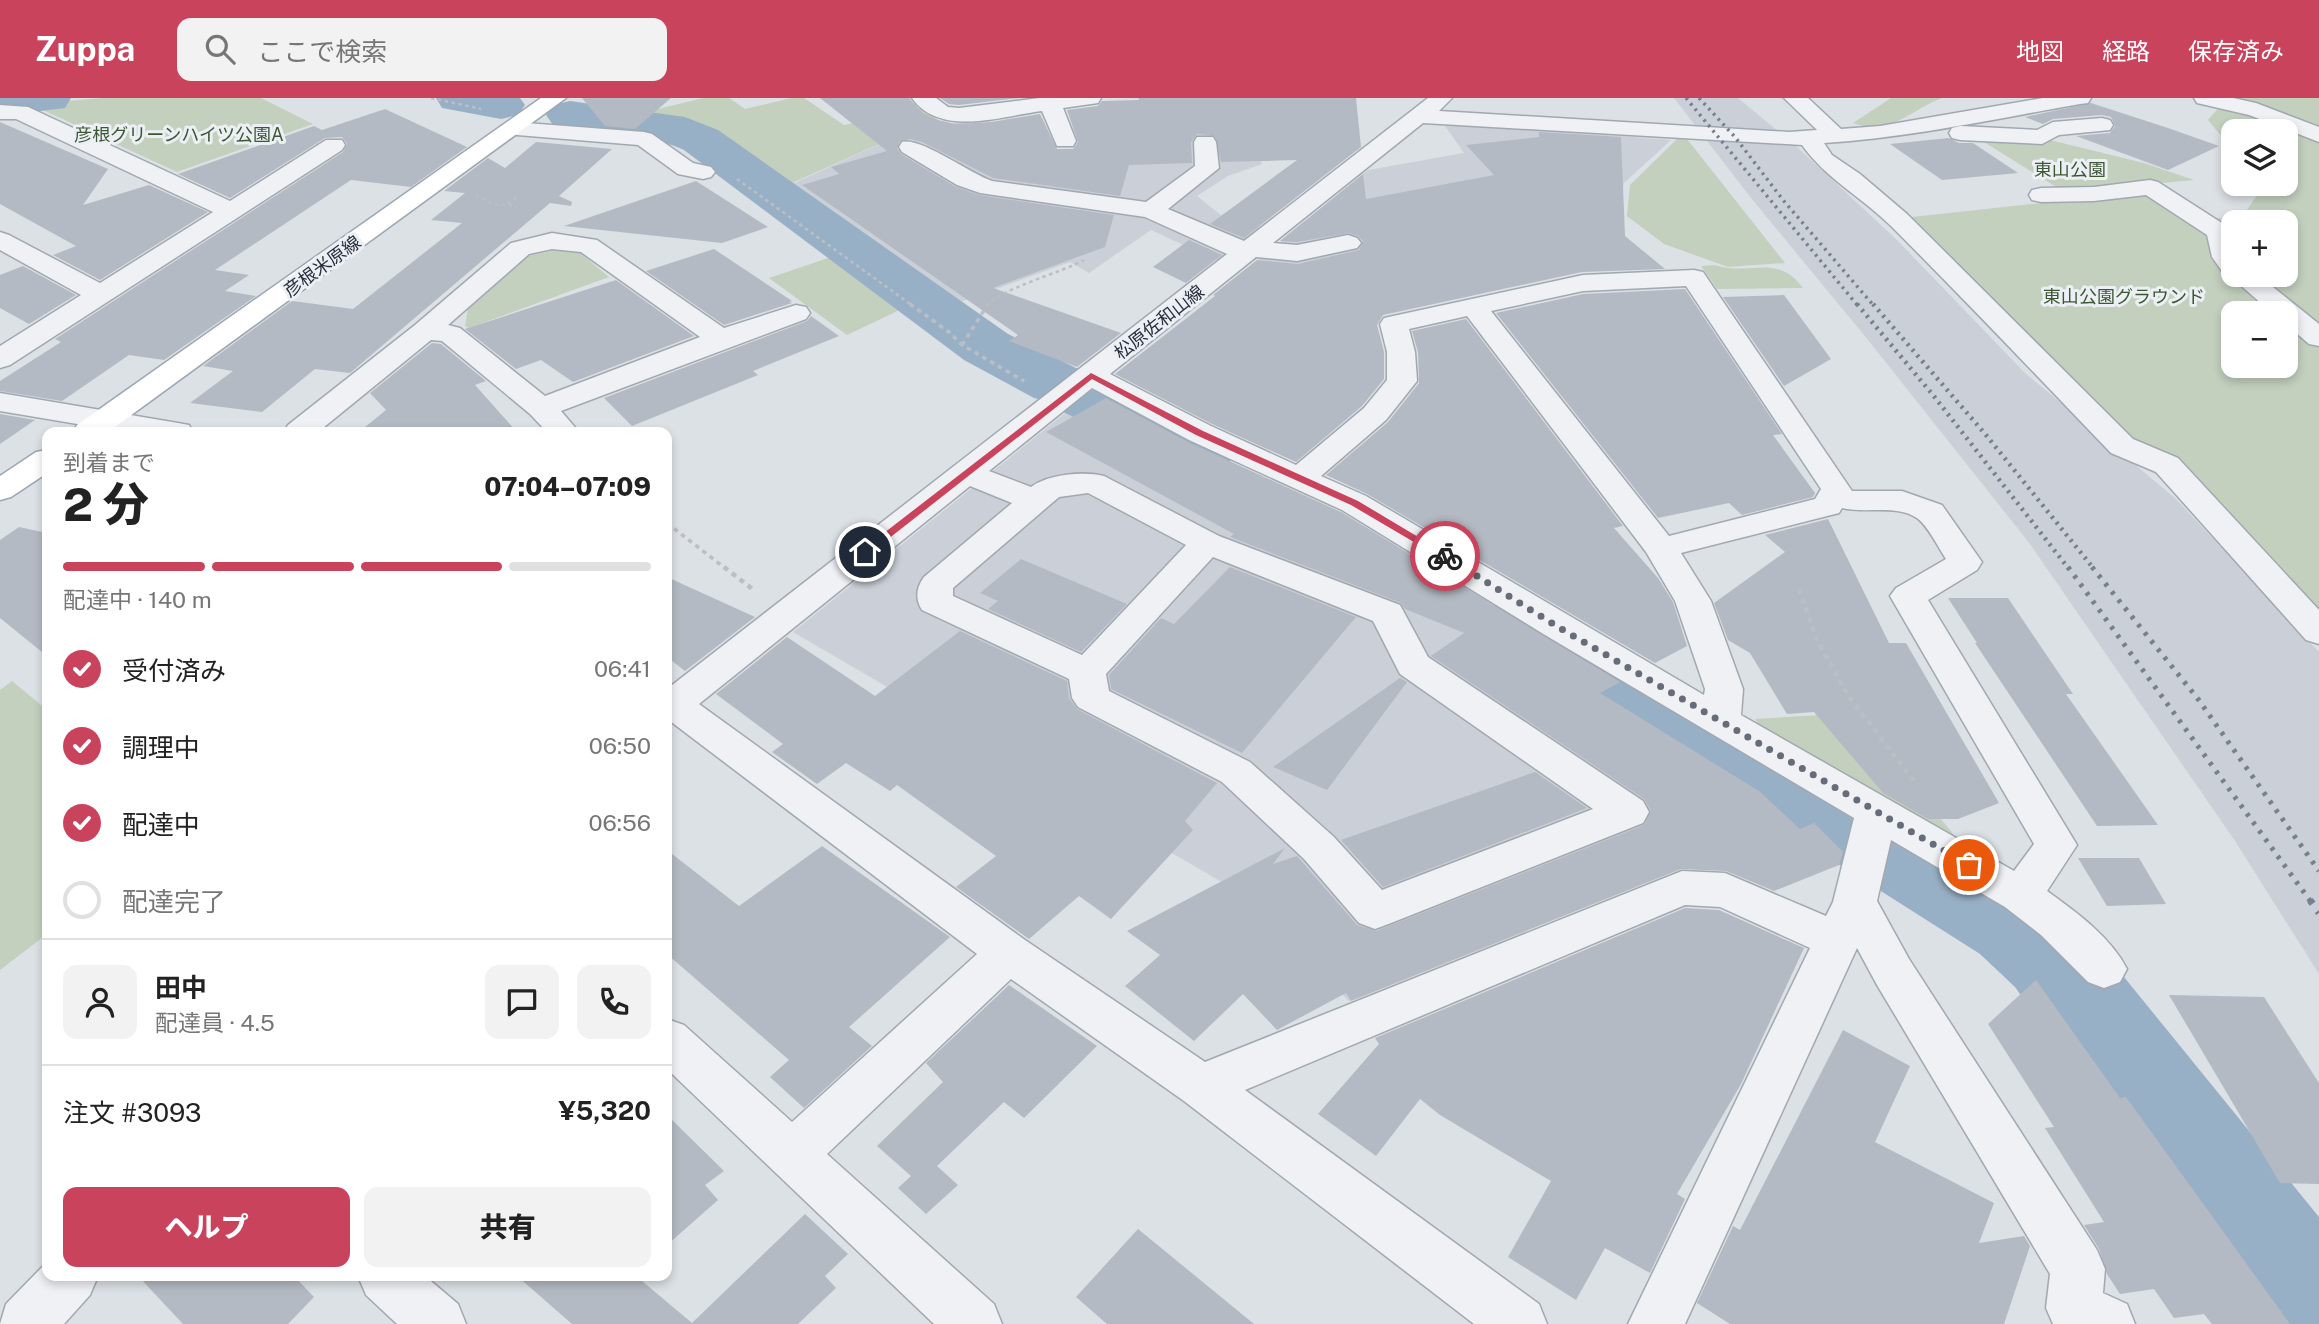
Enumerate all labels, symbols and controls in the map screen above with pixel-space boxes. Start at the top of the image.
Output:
search box [177,18,667,81]
text: Zuppa [35,30,135,68]
icon: search [201,30,239,68]
text: ここで検索 [257,36,387,67]
text: 地図 [2016,37,2064,65]
text: 経路 [2102,37,2150,65]
text: 保存済み [2188,37,2284,65]
map controls [2221,119,2298,378]
button: layers [2221,119,2298,196]
park label: 彦根グリーンハイツ公園A [74,124,284,145]
park label: 東山公園 [2034,159,2106,180]
button: + [2221,210,2298,287]
street label: 彦根米原線 [279,231,365,301]
street label: 松原佐和山線 [1110,280,1208,364]
park label: 東山公園グラウンド [2043,286,2205,307]
button: − [2221,301,2298,378]
text: 到着まで [63,449,155,476]
text: 07:04–07:09 [484,471,651,502]
text: 2 分 [63,477,149,531]
courier [1410,521,1480,591]
pin [835,522,895,582]
icon: home [846,533,884,571]
icon: bike [1426,537,1464,575]
text: 配達中 · 140 m [63,586,212,613]
icon: check [63,650,101,688]
text: 受付済み [122,655,226,686]
text: 06:41 [594,655,651,682]
icon: check [63,727,101,765]
text: 調理中 [122,732,200,763]
text: 06:50 [589,732,651,759]
icon: check [63,804,101,842]
text: 配達中 [122,809,200,840]
text: 06:56 [589,809,651,836]
pin [1939,835,1999,895]
icon: bag [1950,846,1988,884]
text: 配達完了 [122,886,226,917]
button: person [63,965,137,1039]
button: chat [485,965,559,1039]
button: phone [577,965,651,1039]
text: 田中 [155,972,207,1003]
text: 配達員 · 4.5 [155,1009,275,1036]
text: ¥5,320 [559,1095,651,1126]
text: 注文 #3093 [63,1097,201,1128]
button: ヘルプ [63,1187,350,1267]
button: 共有 [364,1187,651,1267]

